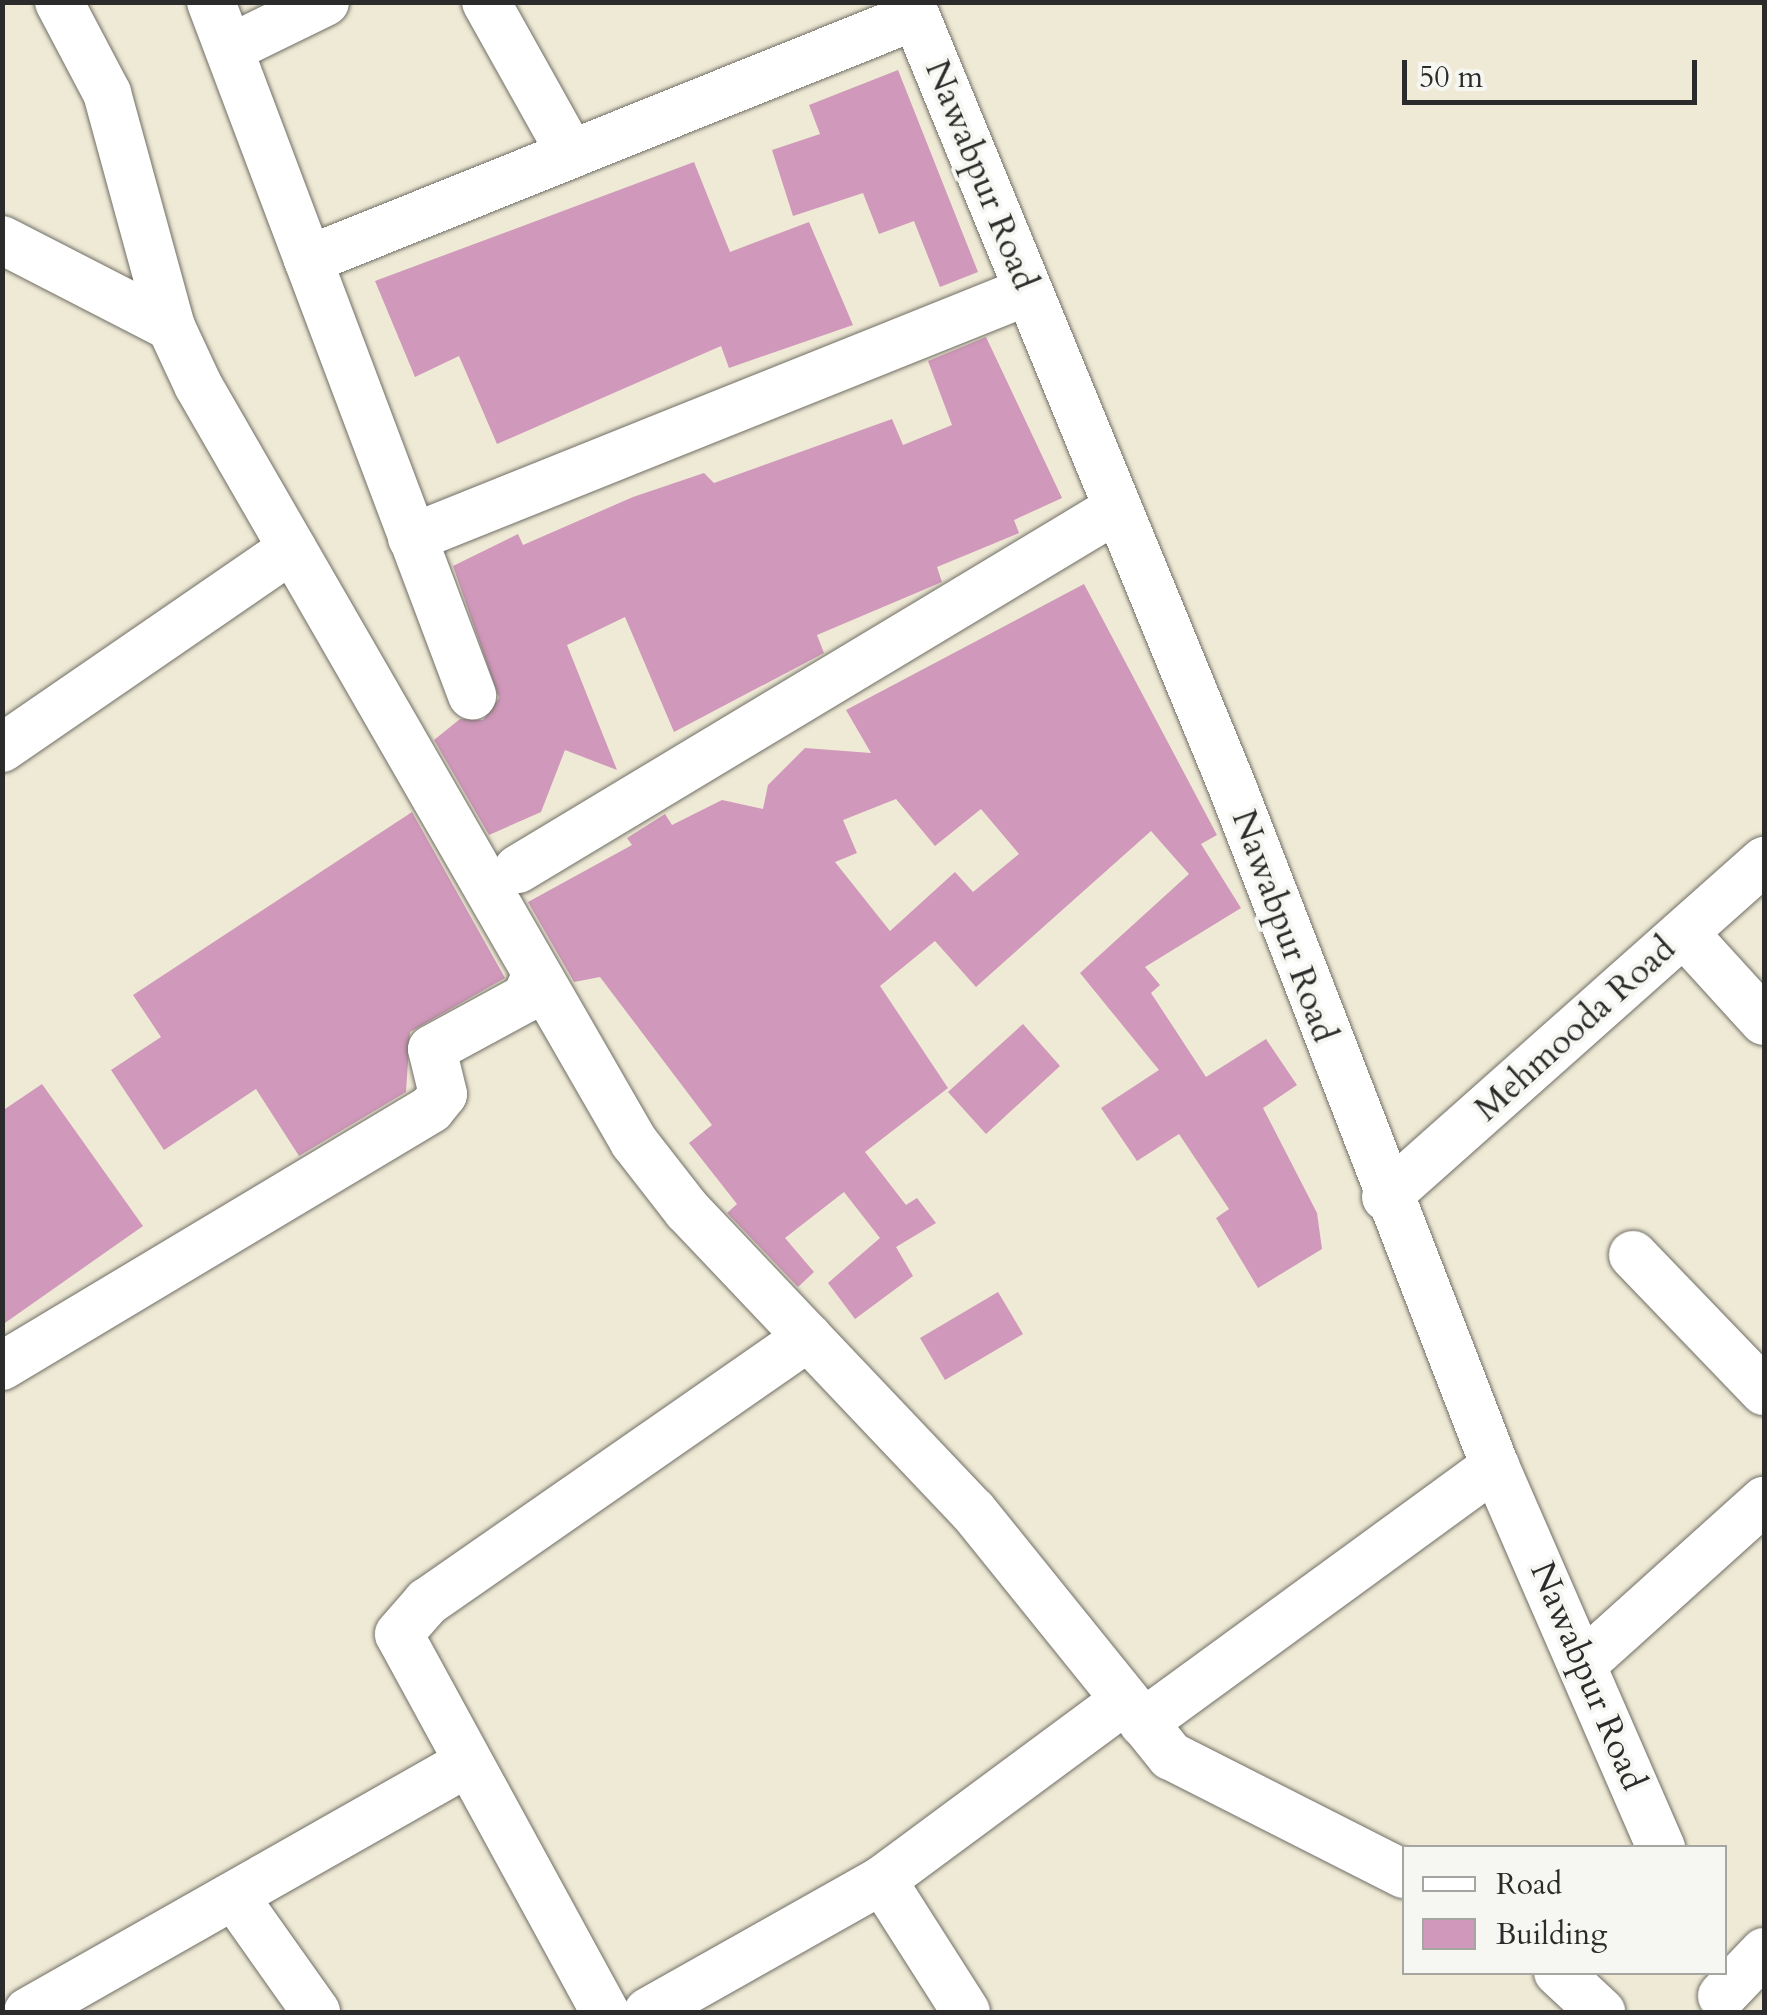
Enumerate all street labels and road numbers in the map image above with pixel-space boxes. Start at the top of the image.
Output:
street label: Nawabpur Road [916,54,1046,296]
street label: Nawabpur Road [1223,804,1345,1048]
street label: Mehmooda Road [1466,928,1684,1130]
street label: Nawabpur Road [1521,1556,1655,1796]

